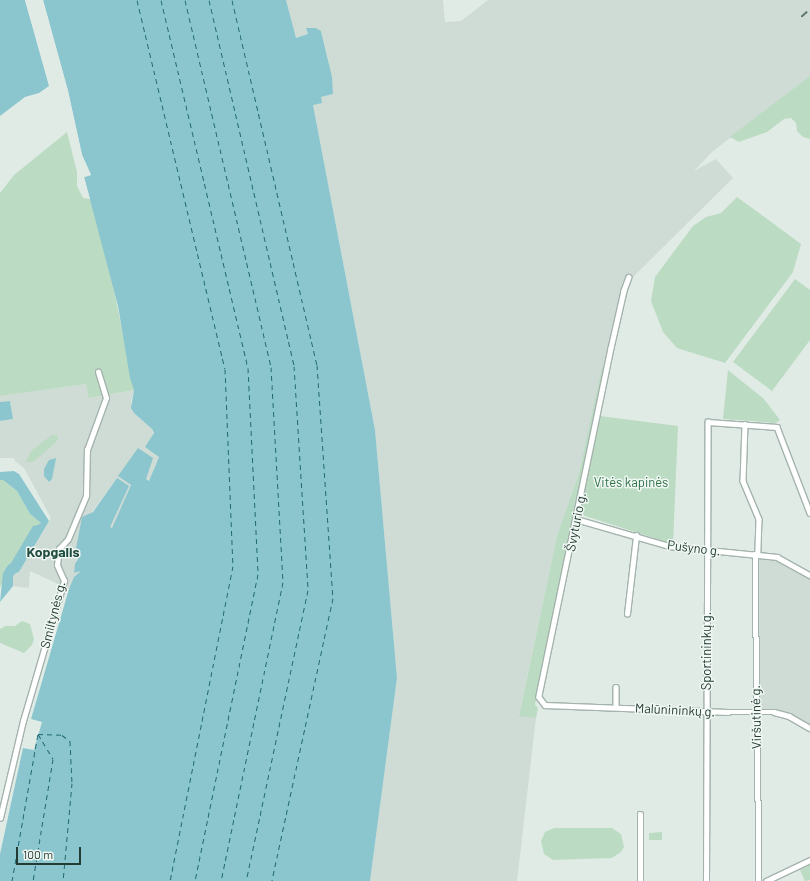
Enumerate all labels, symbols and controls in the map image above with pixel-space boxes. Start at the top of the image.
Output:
park label: Vitės kapinės [594,474,668,490]
street label: Švyturio g. [563,491,589,553]
street label: Pušyno g. [666,537,722,559]
district label: Kopgalis [26,544,80,560]
street label: Smiltynės g. [37,580,69,650]
street label: Sportininkų g. [698,612,714,690]
street label: Viršutinė g. [748,685,764,749]
street label: Malūnininkų g. [635,700,715,720]
scale bar [18,839,83,865]
text: 100 m [23,847,53,861]

